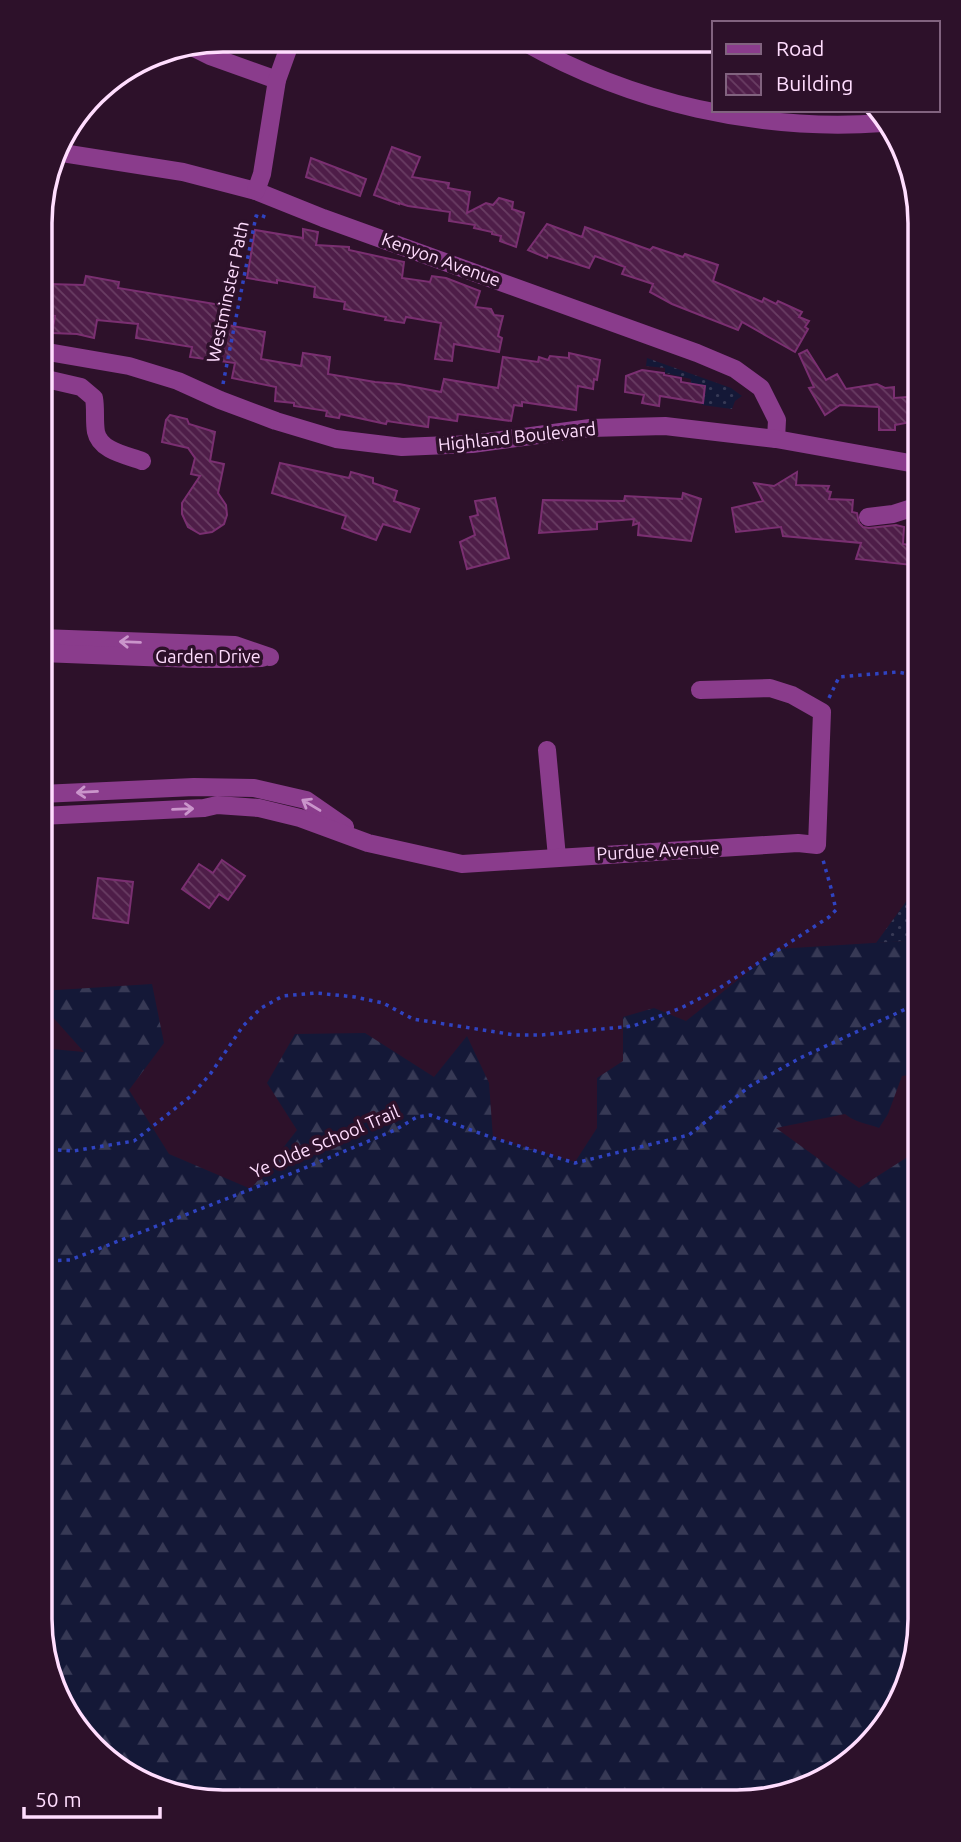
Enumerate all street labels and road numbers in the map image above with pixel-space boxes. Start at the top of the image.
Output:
street label: Westminster Path [202,219,252,364]
street label: Kenyon Avenue [379,228,504,290]
street label: Highland Boulevard [437,418,597,454]
street label: Garden Drive [155,646,261,666]
street label: Purdue Avenue [596,837,720,863]
street label: Ye Olde School Trail [247,1101,402,1181]

